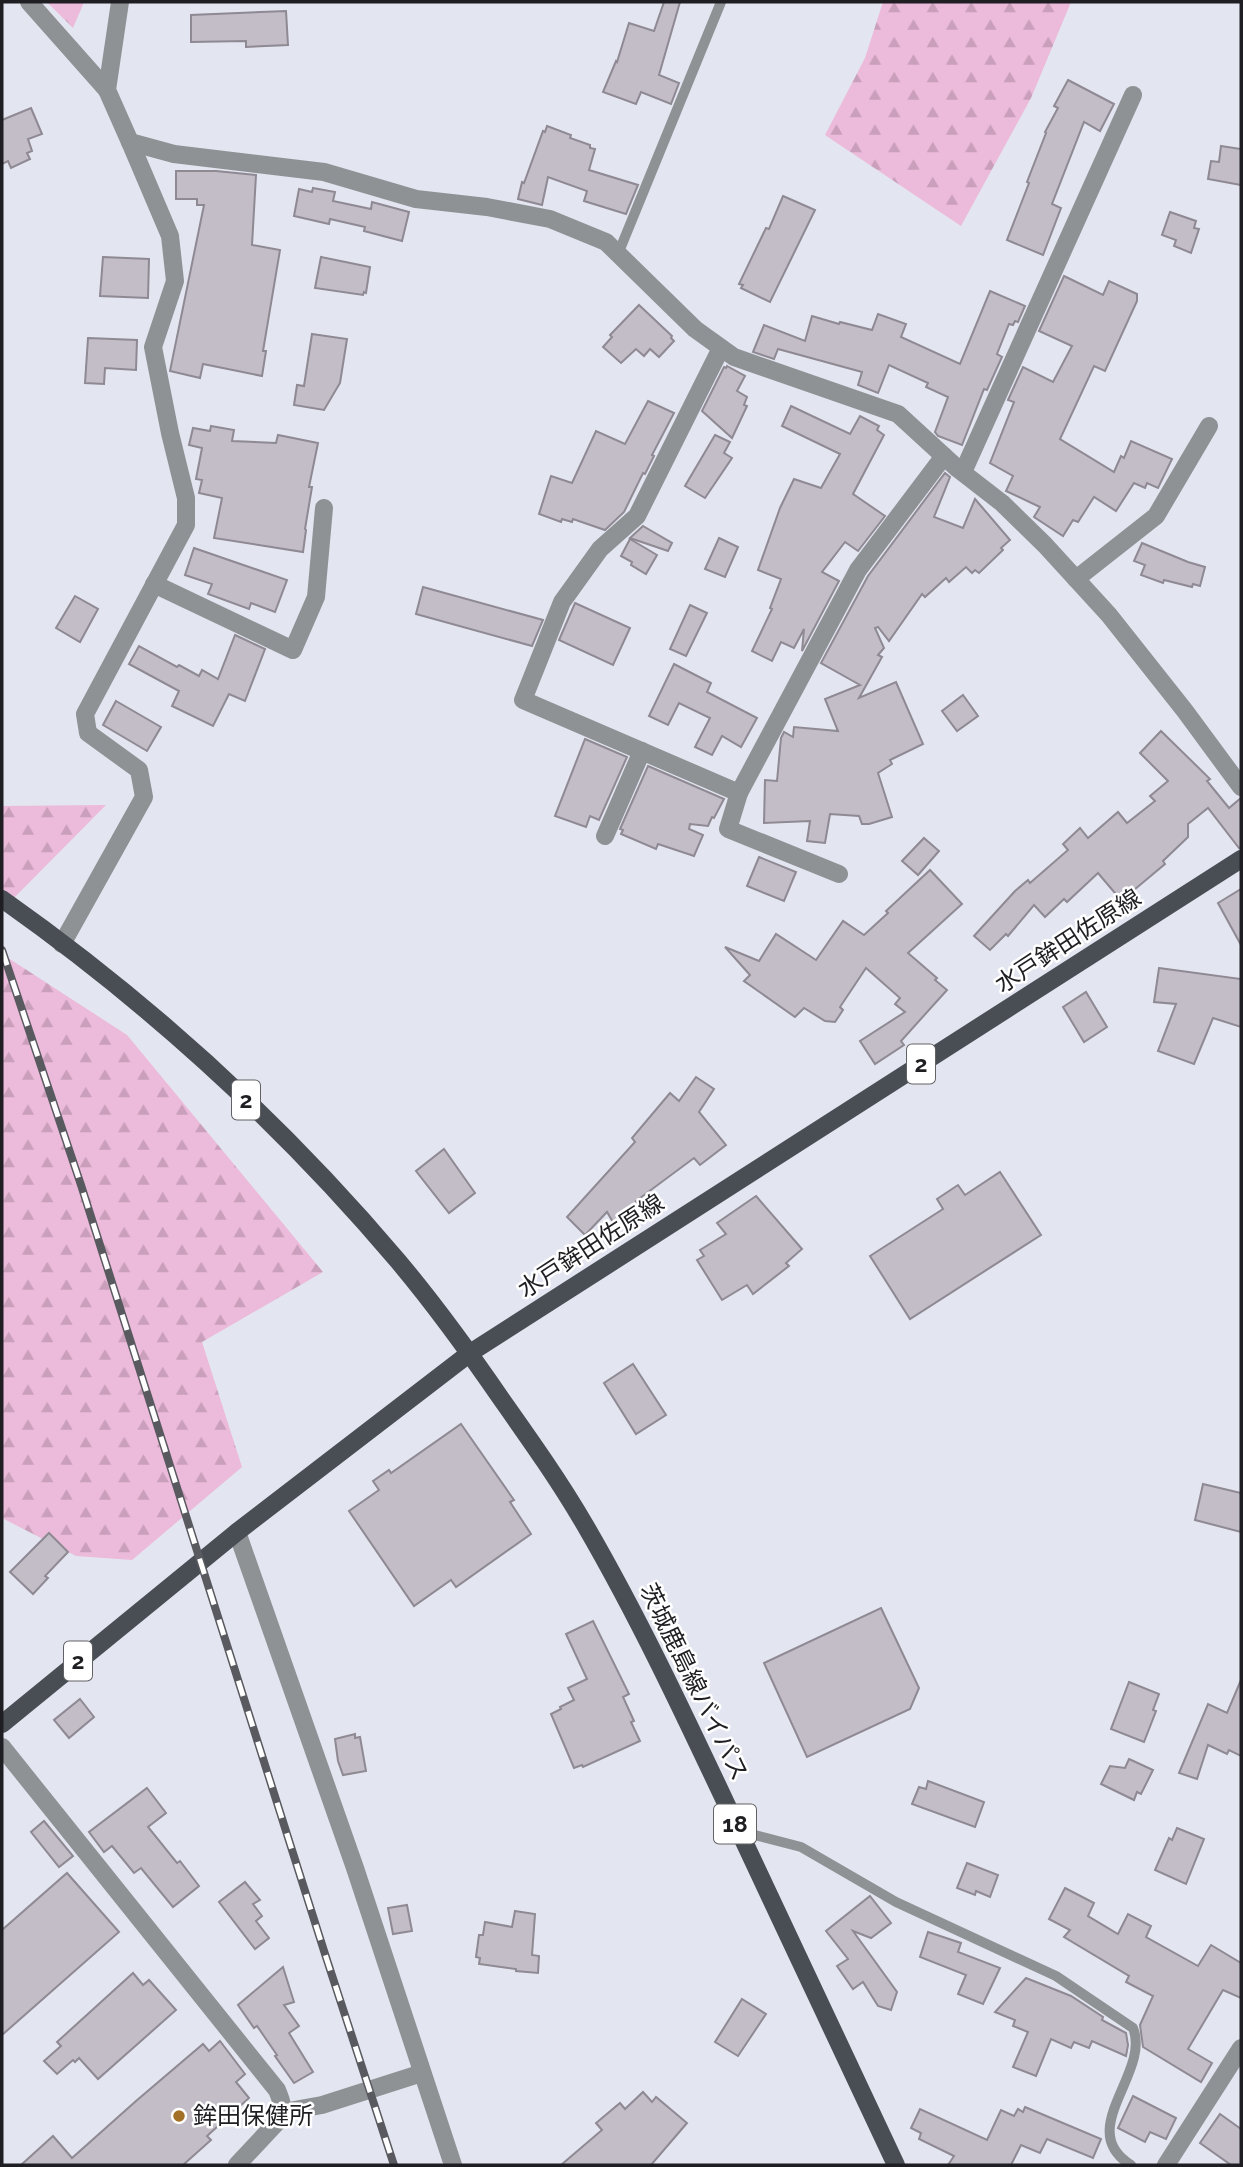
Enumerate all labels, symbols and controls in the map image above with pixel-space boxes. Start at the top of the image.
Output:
street label: 水戸鉾田佐原線 [989,883,1146,998]
road number: 2 [907,1044,935,1084]
road number: 2 [232,1080,260,1120]
street label: 水戸鉾田佐原線 [512,1188,669,1303]
street label: 茨城鹿島線バイパス [634,1579,755,1785]
road number: 2 [64,1642,92,1680]
road number: 18 [714,1804,756,1843]
place label: 鉾田保健所 [193,2101,313,2130]
marker: 鉾田保健所 [171,2108,187,2124]

